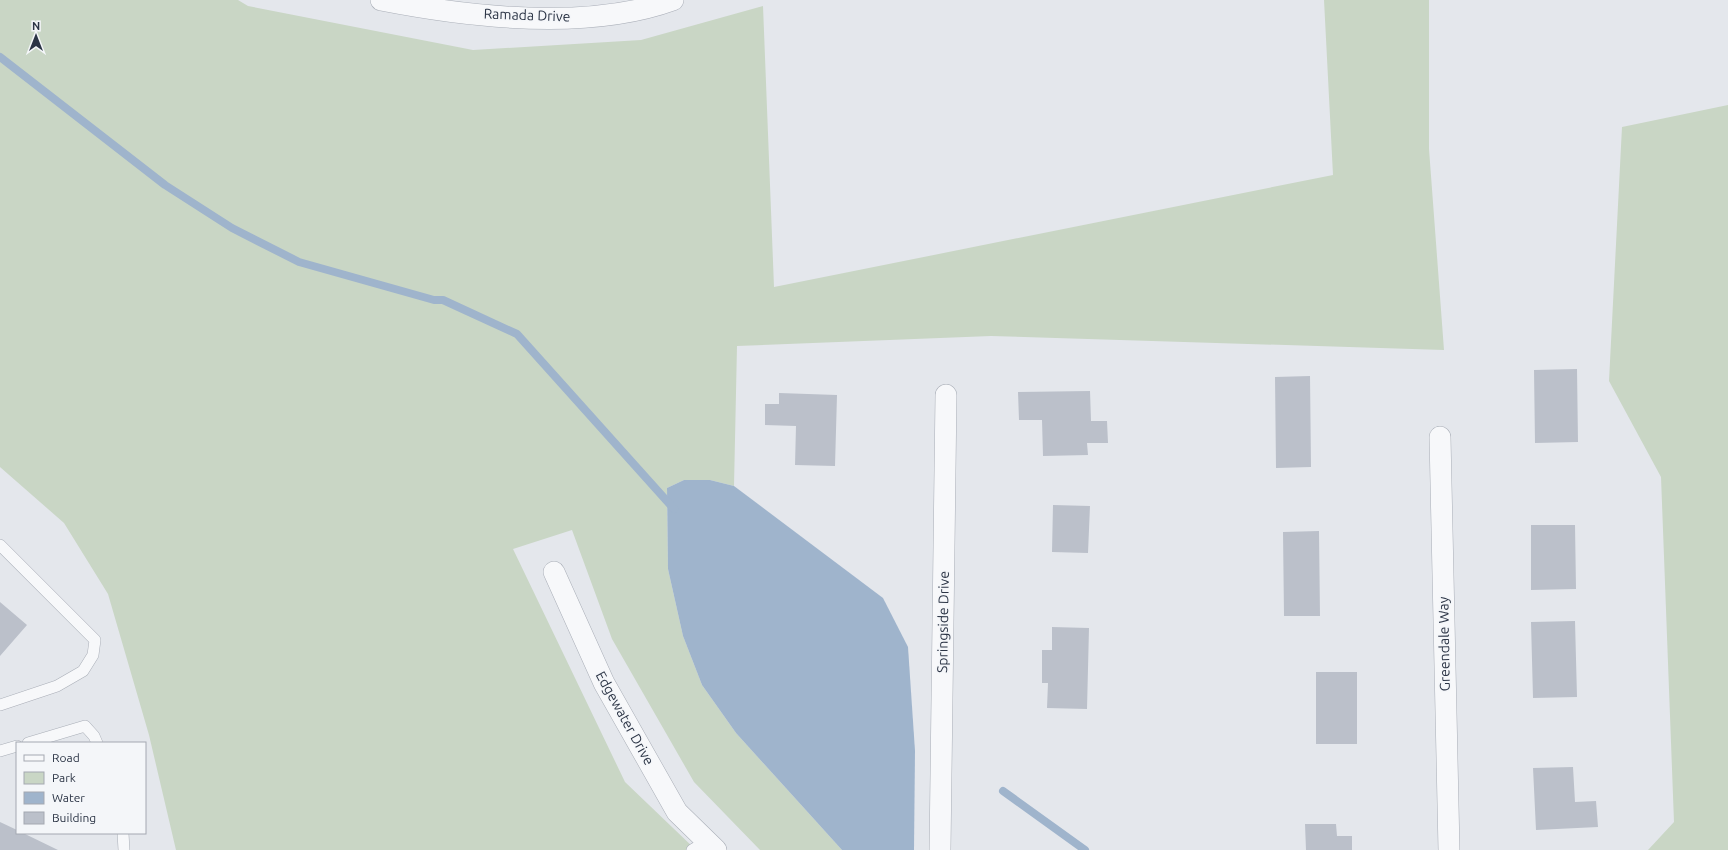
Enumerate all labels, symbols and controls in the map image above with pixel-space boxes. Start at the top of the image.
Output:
street label: Ramada Drive [483,5,571,25]
north arrow [16,16,56,56]
text: N [32,20,40,32]
street label: Springside Drive [934,571,952,673]
street label: Greendale Way [1435,596,1453,691]
street label: Edgewater Drive [593,668,657,768]
legend [16,742,146,834]
text: Road [52,751,80,764]
text: Park [52,771,76,784]
text: Water [52,791,85,804]
text: Building [52,811,96,824]

